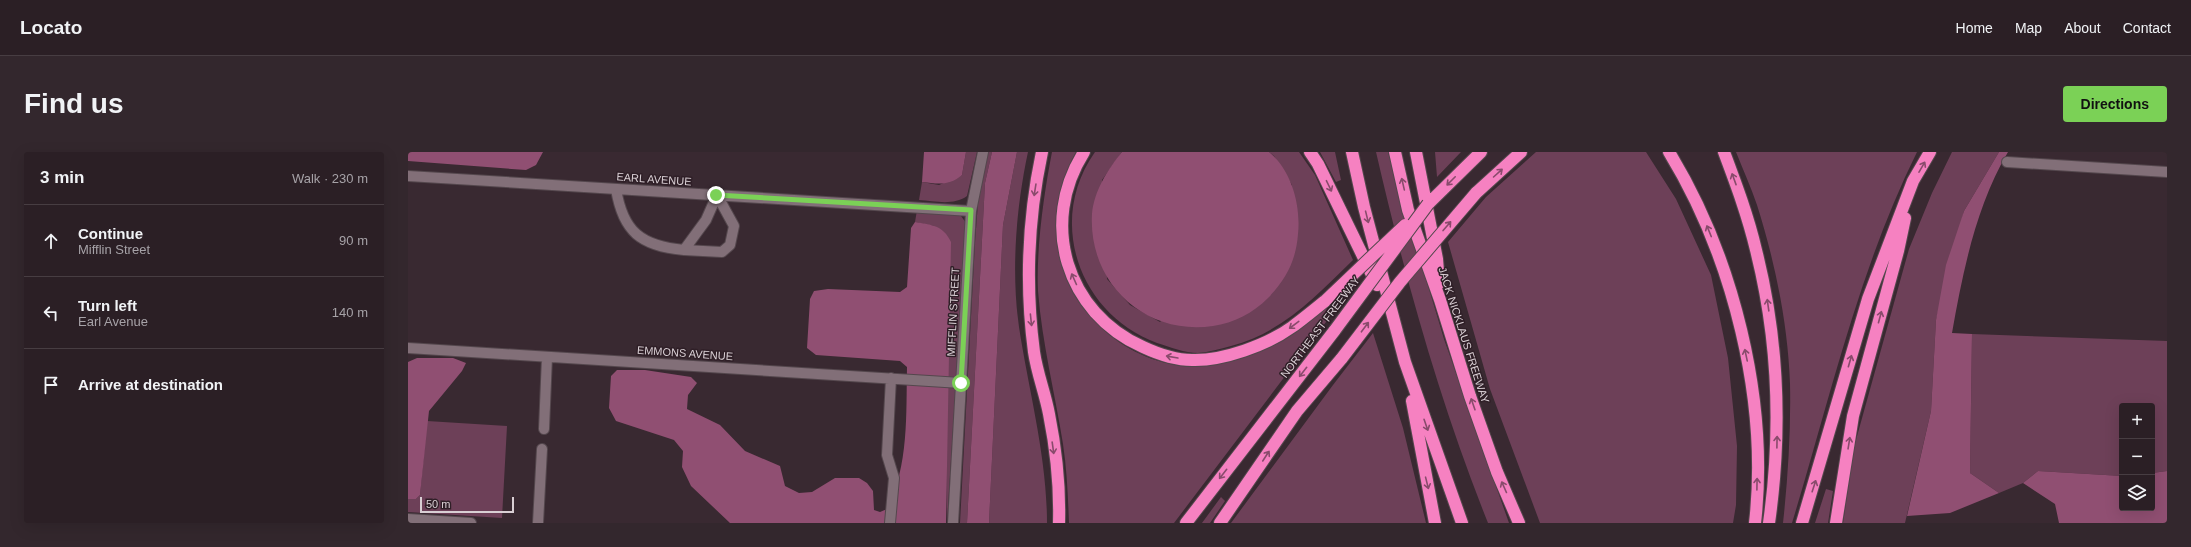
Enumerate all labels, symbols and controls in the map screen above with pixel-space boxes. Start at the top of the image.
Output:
text: Locato [20,17,82,38]
text: Home [1956,20,1993,36]
text: Map [2015,20,2042,36]
text: About [2064,20,2101,36]
text: Contact [2123,20,2171,36]
button: Directions [2063,86,2167,122]
text: Find us [24,88,124,119]
one-way arrow [1918,161,1926,173]
text: 3 min [40,168,84,187]
one-way arrow [1493,168,1503,177]
street label: EARL AVENUE [616,170,692,188]
text: Walk · 230 m [292,171,368,186]
one-way arrow [1730,174,1738,186]
one-way arrow [1446,176,1456,186]
one-way arrow [1398,177,1406,190]
one-way arrow [1326,180,1333,192]
one-way arrow [1031,184,1039,197]
route end [707,186,725,204]
one-way arrow [1363,211,1371,224]
one-way arrow [1443,221,1452,231]
text: Continue [78,225,143,242]
one-way arrow [1704,225,1712,237]
icon: ahead [40,230,62,252]
text: 90 m [339,233,368,248]
text: Mifflin Street [78,242,150,257]
street label: JACK NICKLAUS FREEWAY [1436,265,1492,405]
street label: MIFFLIN STREET [945,267,961,357]
one-way arrow [1070,273,1077,285]
street label: NORTHEAST FREEWAY [1278,273,1362,380]
text: Turn left [78,297,137,314]
one-way arrow [1764,299,1772,312]
icon: left [40,302,62,324]
text: 140 m [332,305,368,320]
one-way arrow [1877,311,1884,324]
one-way arrow [1027,313,1035,326]
text: Earl Avenue [78,314,148,329]
one-way arrow [1289,321,1300,329]
one-way arrow [1361,321,1370,332]
street label: EMMONS AVENUE [637,344,733,362]
one-way arrow [1742,349,1750,362]
one-way arrow [1166,352,1179,360]
one-way arrow [1847,354,1854,367]
one-way arrow [1298,366,1307,377]
icon: arrive [40,374,62,396]
route start [952,374,970,392]
text: Arrive at destination [78,376,223,393]
one-way arrow [1469,398,1476,411]
map controls [2119,403,2155,511]
button: + [2119,403,2155,439]
one-way arrow [1423,419,1431,431]
one-way arrow [1773,436,1781,449]
one-way arrow [1845,437,1853,450]
button: − [2119,439,2155,475]
one-way arrow [1050,441,1057,454]
one-way arrow [1262,451,1270,462]
one-way arrow [1219,469,1227,480]
button: layers [2119,475,2155,511]
one-way arrow [1424,476,1432,489]
one-way arrow [1753,478,1761,491]
one-way arrow [1811,479,1818,492]
one-way arrow [1500,482,1507,494]
scale bar [420,495,514,514]
text: 50 m [426,498,450,510]

